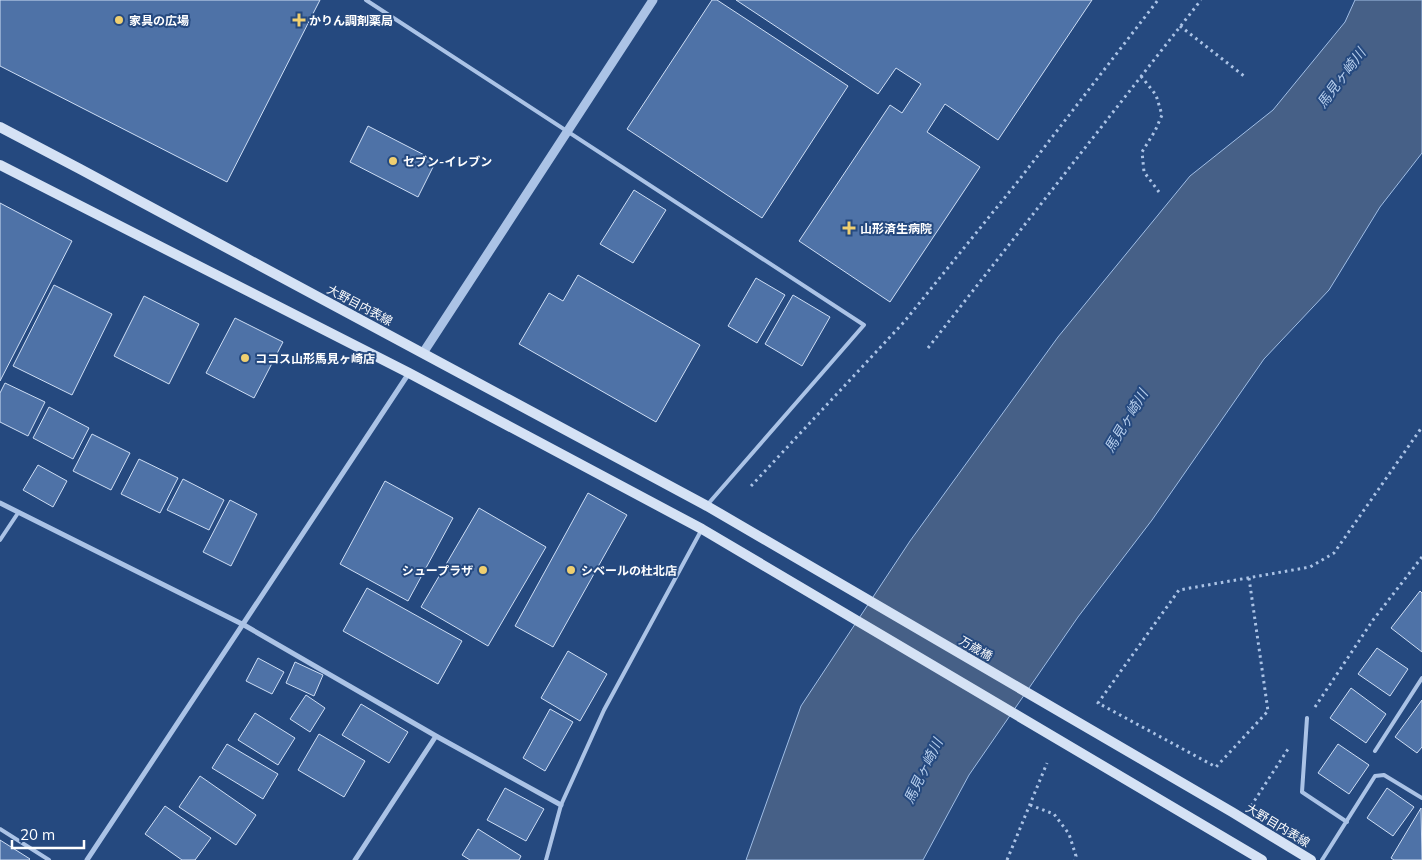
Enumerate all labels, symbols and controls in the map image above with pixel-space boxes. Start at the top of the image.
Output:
place label: 家具の広場 [129,13,189,28]
place label: かりん調剤薬局 [309,13,393,28]
marker: 家具の広場 [113,14,125,26]
marker: かりん調剤薬局 [293,14,305,26]
water label: 馬見ヶ崎川 [1313,43,1370,111]
place label: セブン-イレブン [403,154,492,169]
marker: セブン-イレブン [387,155,399,167]
marker: 山形済生病院 [842,221,856,235]
place label: 山形済生病院 [860,221,932,236]
street label: 大野目内表線 [325,281,395,329]
place label: ココス山形馬見ヶ崎店 [255,351,375,366]
marker: ココス山形馬見ヶ崎店 [239,352,251,364]
water label: 馬見ヶ崎川 [1100,385,1153,456]
place label: シュープラザ [402,563,473,578]
place label: シベールの杜北店 [581,563,677,578]
marker: シュープラザ [477,564,489,576]
marker: シベールの杜北店 [565,564,577,576]
street label: 万歳橋 [957,633,995,663]
water label: 馬見ヶ崎川 [900,734,947,806]
street label: 大野目内表線 [1243,800,1313,850]
scale bar [12,818,85,850]
text: 20 m [20,825,55,844]

